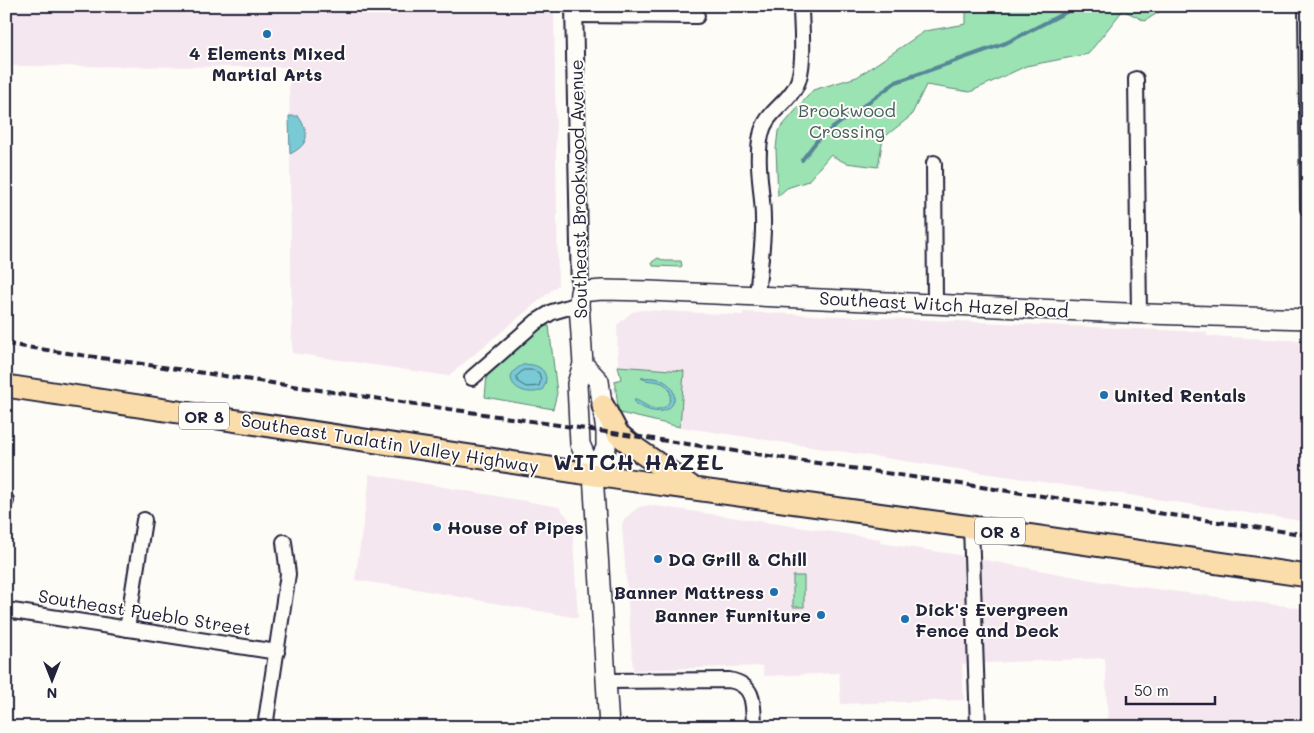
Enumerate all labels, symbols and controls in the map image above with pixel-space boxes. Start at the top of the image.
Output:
marker: 4 Elements Mixed Martial Arts [261,28,273,40]
place label: 4 Elements Mixed Martial Arts [189,41,345,86]
street label: Southeast Brookwood Avenue [564,59,592,319]
park label: Brookwood Crossing [798,98,896,143]
street label: Southeast Witch Hazel Road [819,285,1069,323]
place label: United Rentals [1114,383,1246,407]
marker: United Rentals [1098,389,1110,401]
road number: OR 8 [179,402,229,430]
street label: Southeast Tualatin Valley Highway [239,408,541,478]
district label: WITCH HAZEL [553,447,725,476]
place label: House of Pipes [447,515,584,539]
road number: OR 8 [975,518,1025,544]
marker: House of Pipes [431,521,443,533]
place label: DQ Grill & Chill [668,547,807,571]
marker: DQ Grill & Chill [652,553,664,565]
place label: Banner Mattress [614,580,764,604]
street label: Southeast Pueblo Street [37,583,253,641]
marker: Banner Mattress [768,586,780,598]
place label: Dick's Evergreen Fence and Deck [915,597,1068,642]
place label: Banner Furniture [655,603,811,627]
marker: Banner Furniture [815,609,827,621]
marker: Dick's Evergreen Fence and Deck [899,613,911,625]
north arrow [28,656,78,706]
scale bar [1126,673,1215,705]
text: 50 m [1134,680,1169,700]
text: N [47,684,57,703]

